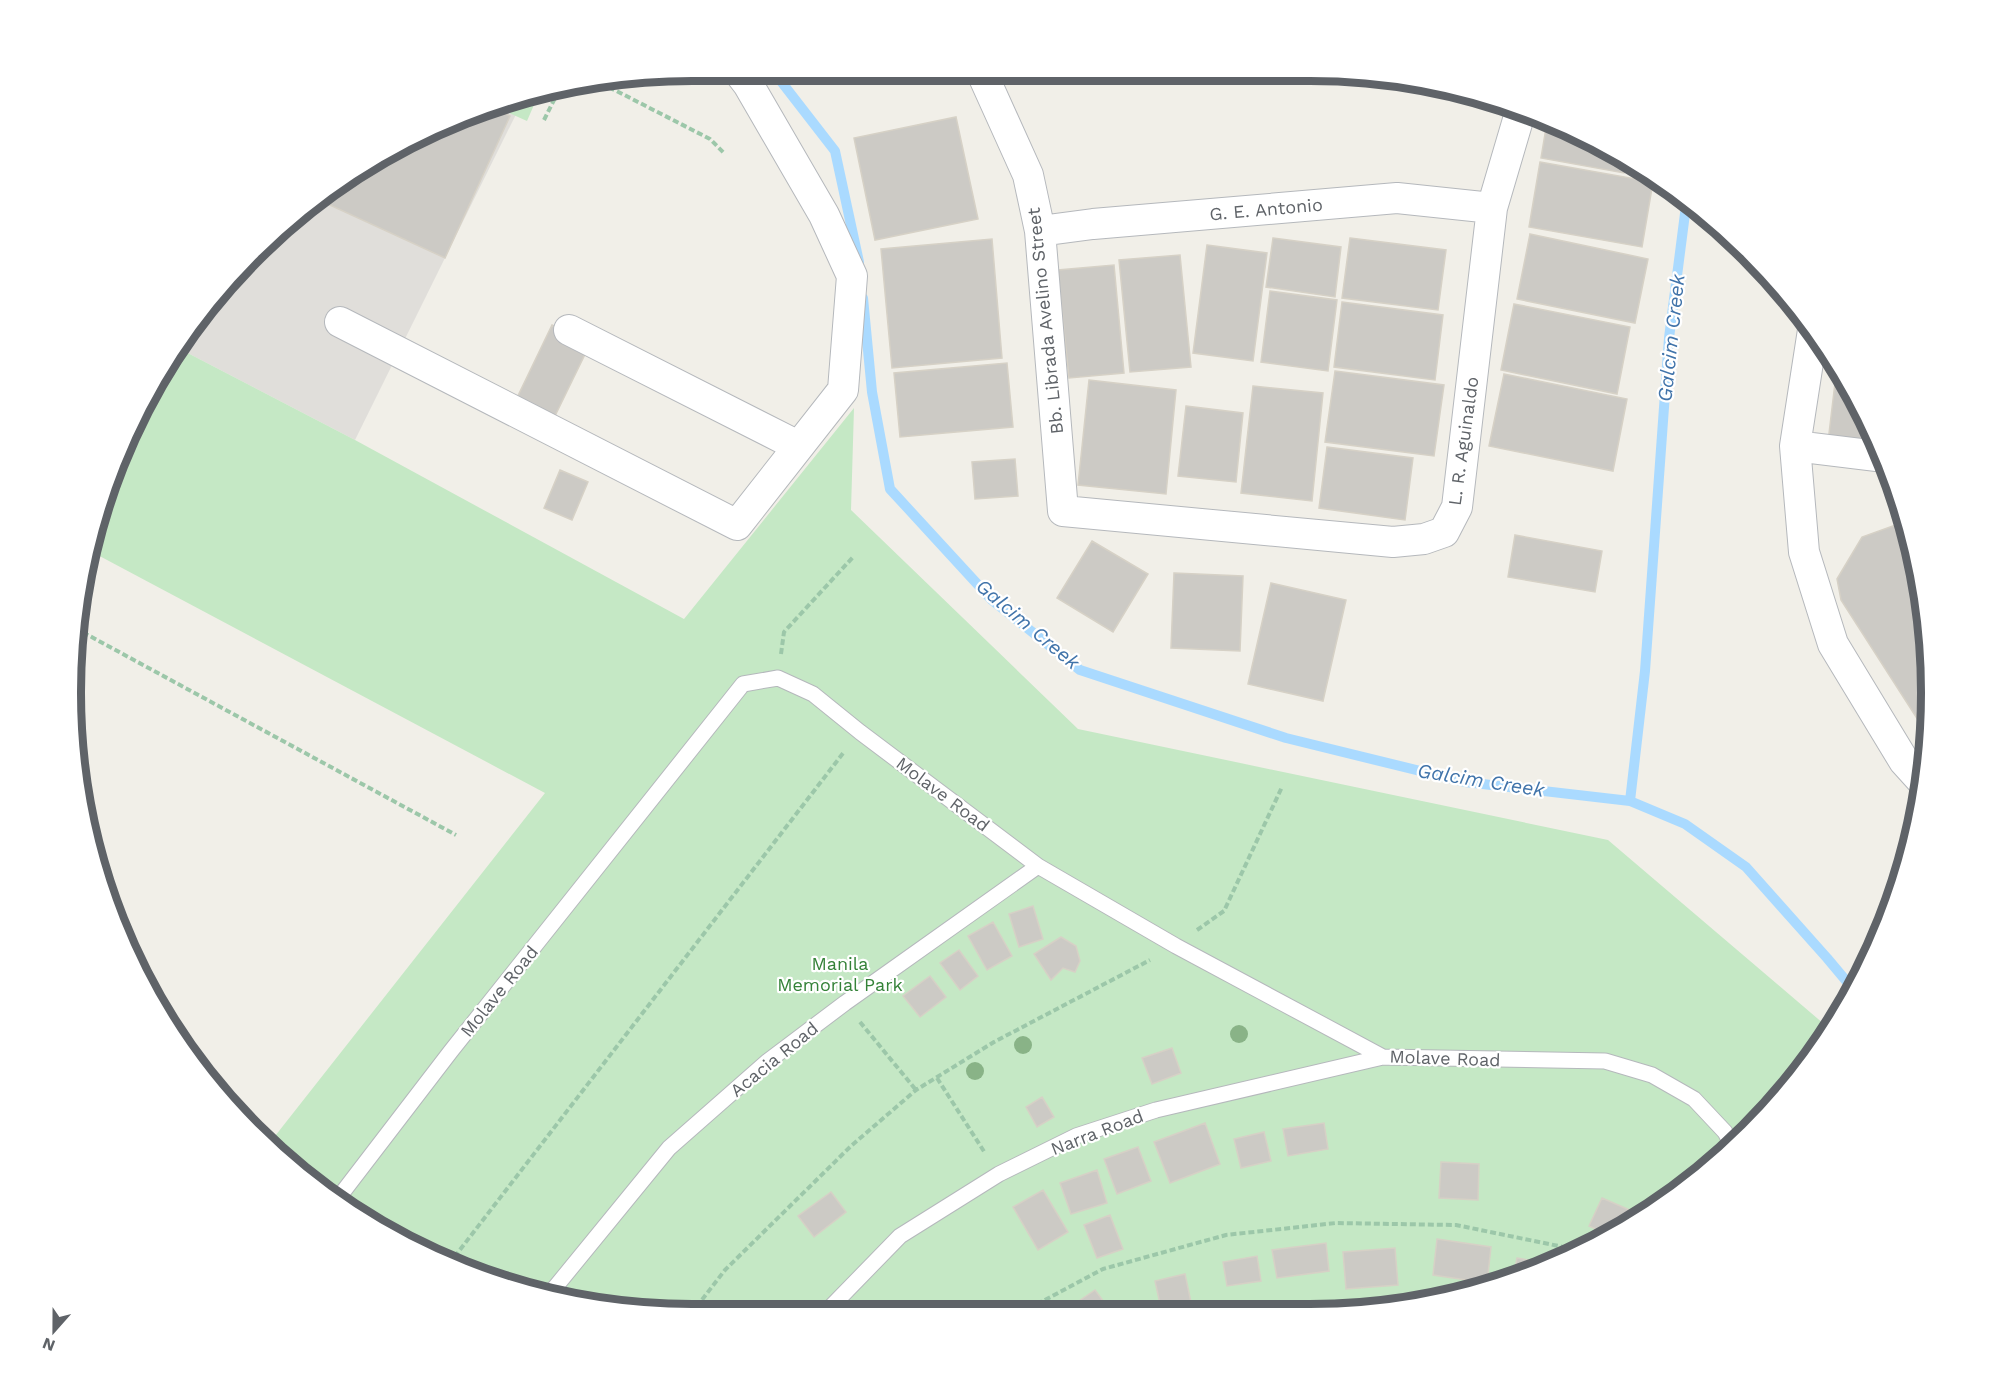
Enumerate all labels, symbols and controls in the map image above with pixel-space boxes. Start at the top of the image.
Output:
street label: G. E. Antonio [1208,194,1324,224]
street label: Bb. Librada Avelino Street [1023,206,1067,435]
water label: Galcim Creek [1652,272,1690,403]
street label: L. R. Aguinaldo [1444,375,1482,507]
water label: Galcim Creek [971,574,1086,675]
street label: Molave Road [892,752,994,836]
water label: Galcim Creek [1416,758,1547,802]
street label: Molave Road [456,941,542,1041]
park label: Manila Memorial Park [777,953,903,995]
street label: Acacia Road [726,1017,822,1101]
street label: Molave Road [1389,1046,1501,1070]
street label: Narra Road [1048,1105,1146,1159]
north arrow [24,1301,84,1361]
text: N [40,1334,58,1356]

